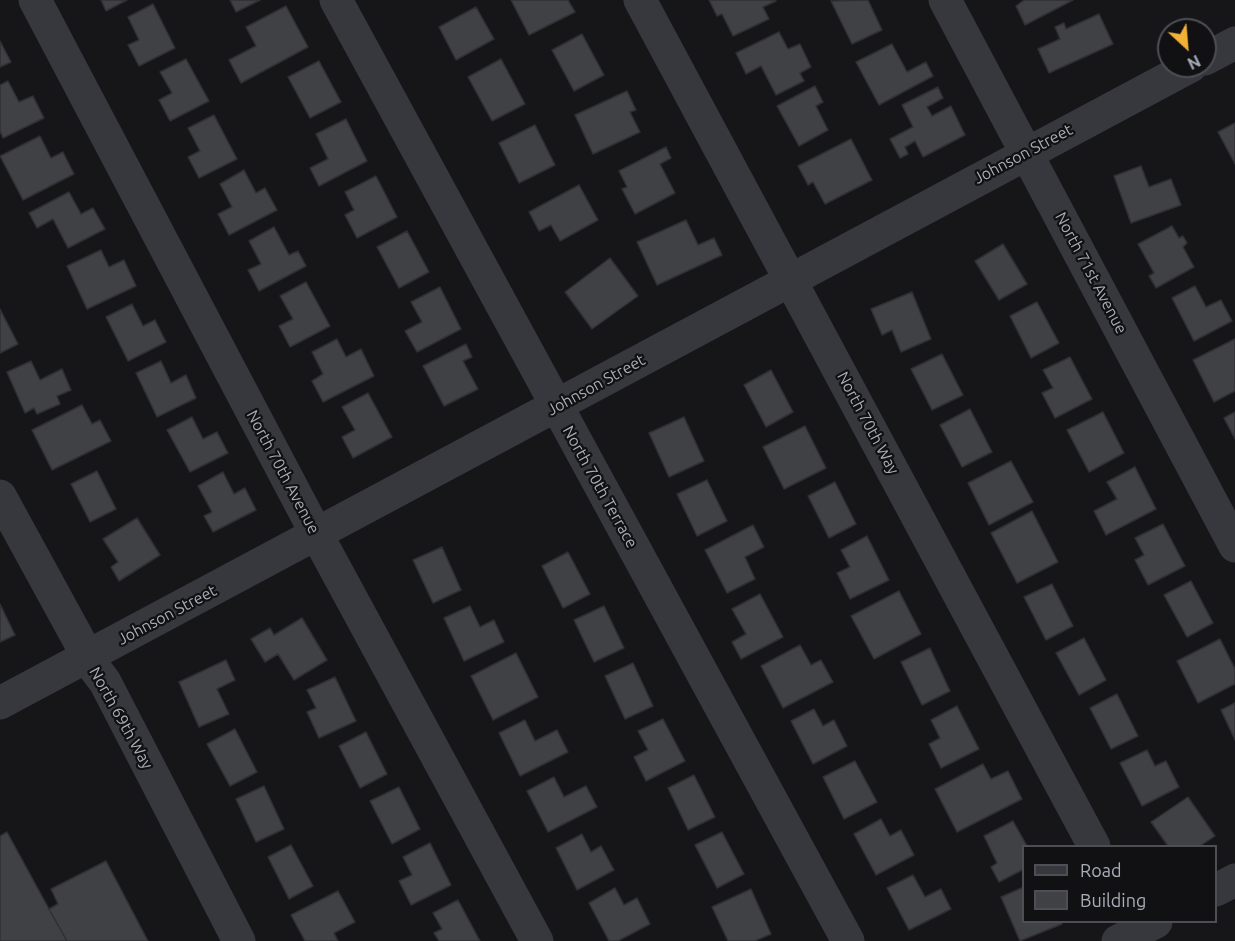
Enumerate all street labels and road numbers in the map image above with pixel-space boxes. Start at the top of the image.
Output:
street label: Johnson Street [970,120,1076,188]
street label: North 71st Avenue [1051,209,1131,337]
street label: Johnson Street [544,350,648,420]
street label: North 70th Way [833,368,903,478]
street label: North 70th Avenue [242,407,324,537]
street label: North 70th Terrace [558,423,642,551]
street label: Johnson Street [114,581,220,649]
street label: North 69th Way [85,664,157,772]

